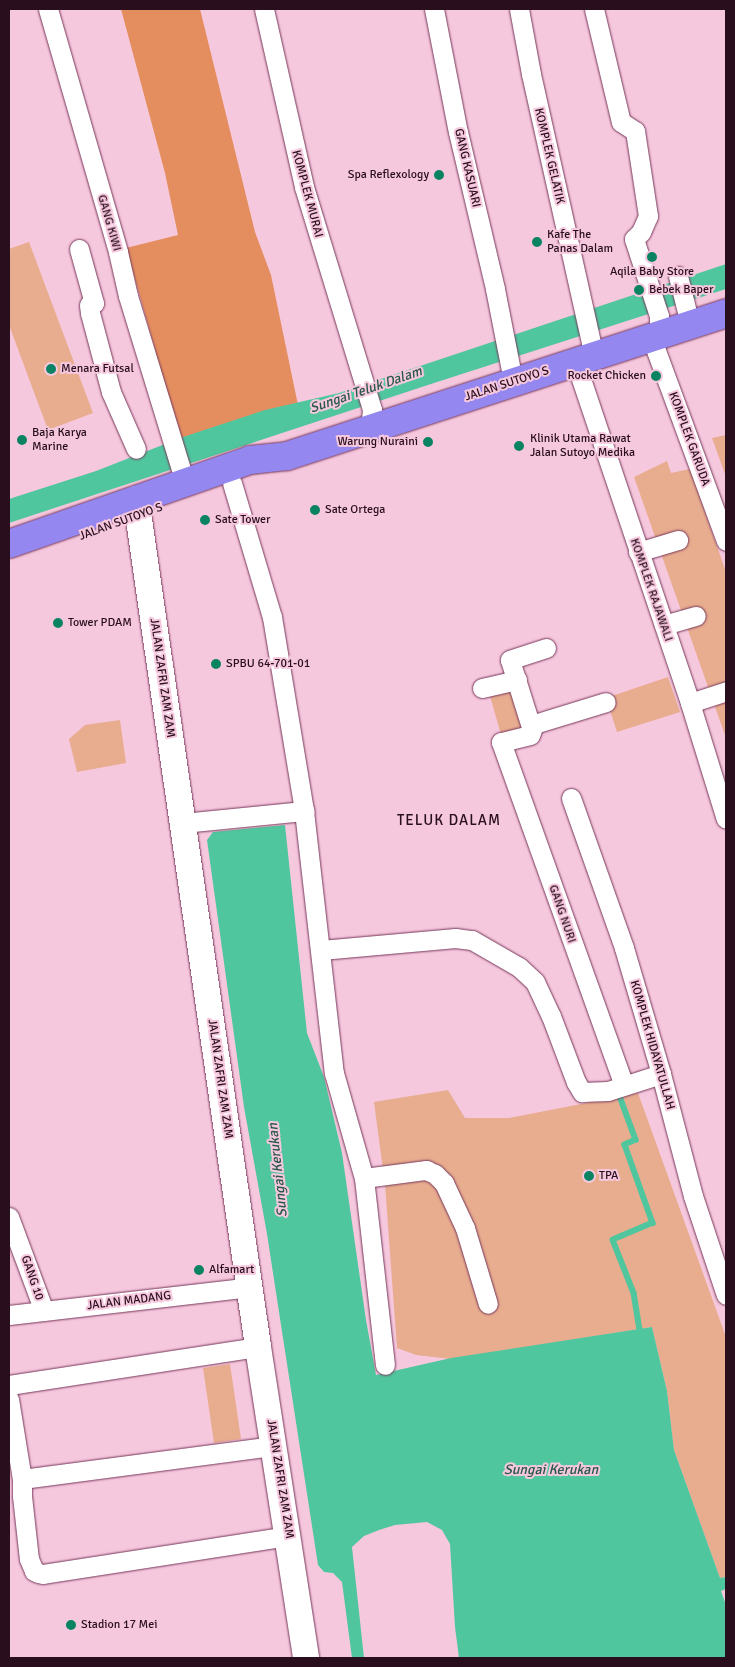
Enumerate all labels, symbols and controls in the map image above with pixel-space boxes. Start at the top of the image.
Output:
street label: KOMPLEK GELATIK [531,107,567,205]
street label: GANG KASUARI [451,127,483,209]
street label: KOMPLEK MURAI [288,149,326,239]
place label: Spa Reflexology [348,168,429,182]
marker: Spa Reflexology [433,169,445,181]
street label: GANG KIWI [94,193,124,253]
place label: Kafe The Panas Dalam [547,228,613,256]
marker: Kafe The Panas Dalam [531,236,543,248]
marker: Aqila Baby Store [646,251,658,263]
place label: Aqila Baby Store [610,265,694,279]
place label: Bebek Baper [649,283,713,297]
marker: Bebek Baper [633,284,645,296]
place label: Menara Futsal [61,362,134,376]
marker: Menara Futsal [45,363,57,375]
water label: Sungai Teluk Dalam [308,363,424,417]
street label: JALAN SUTOYO S [463,364,551,404]
place label: Rocket Chicken [567,369,646,383]
marker: Rocket Chicken [650,370,662,382]
street label: KOMPLEK GARUDA [665,390,713,488]
place label: Baja Karya Marine [32,426,87,454]
place label: Klinik Utama Rawat Jalan Sutoyo Medika [530,432,635,460]
marker: Baja Karya Marine [16,434,28,446]
place label: Warung Nuraini [337,435,418,449]
marker: Warung Nuraini [422,436,434,448]
marker: Klinik Utama Rawat Jalan Sutoyo Medika [512,439,526,453]
street label: JALAN SUTOYO S [77,500,165,544]
place label: Sate Ortega [325,503,385,517]
marker: Sate Ortega [309,504,321,516]
place label: Sate Tower [215,513,270,527]
marker: Sate Tower [199,514,211,526]
street label: KOMPLEK RAJAWALI [627,537,675,643]
place label: Tower PDAM [68,616,132,630]
marker: Tower PDAM [52,617,64,629]
street label: JALAN ZAFRI ZAM ZAM [146,617,178,739]
place label: SPBU 64-701-01 [226,657,310,671]
marker: SPBU 64-701-01 [210,658,222,670]
district label: TELUK DALAM [396,812,502,830]
street label: GANG NURI [545,883,579,945]
street label: KOMPLEK HIDAYATULLAH [627,979,677,1111]
street label: JALAN ZAFRI ZAM ZAM [204,1018,236,1140]
water label: Sungai Kerukan [265,1122,291,1218]
place label: TPA [599,1169,618,1183]
marker: TPA [583,1170,595,1182]
street label: GANG 10 [18,1254,46,1302]
place label: Alfamart [209,1263,254,1277]
marker: Alfamart [193,1264,205,1276]
street label: JALAN MADANG [86,1289,172,1313]
street label: JALAN ZAFRI ZAM ZAM [263,1418,297,1540]
water label: Sungai Kerukan [504,1462,598,1478]
place label: Stadion 17 Mei [81,1618,157,1632]
marker: Stadion 17 Mei [65,1619,77,1631]

